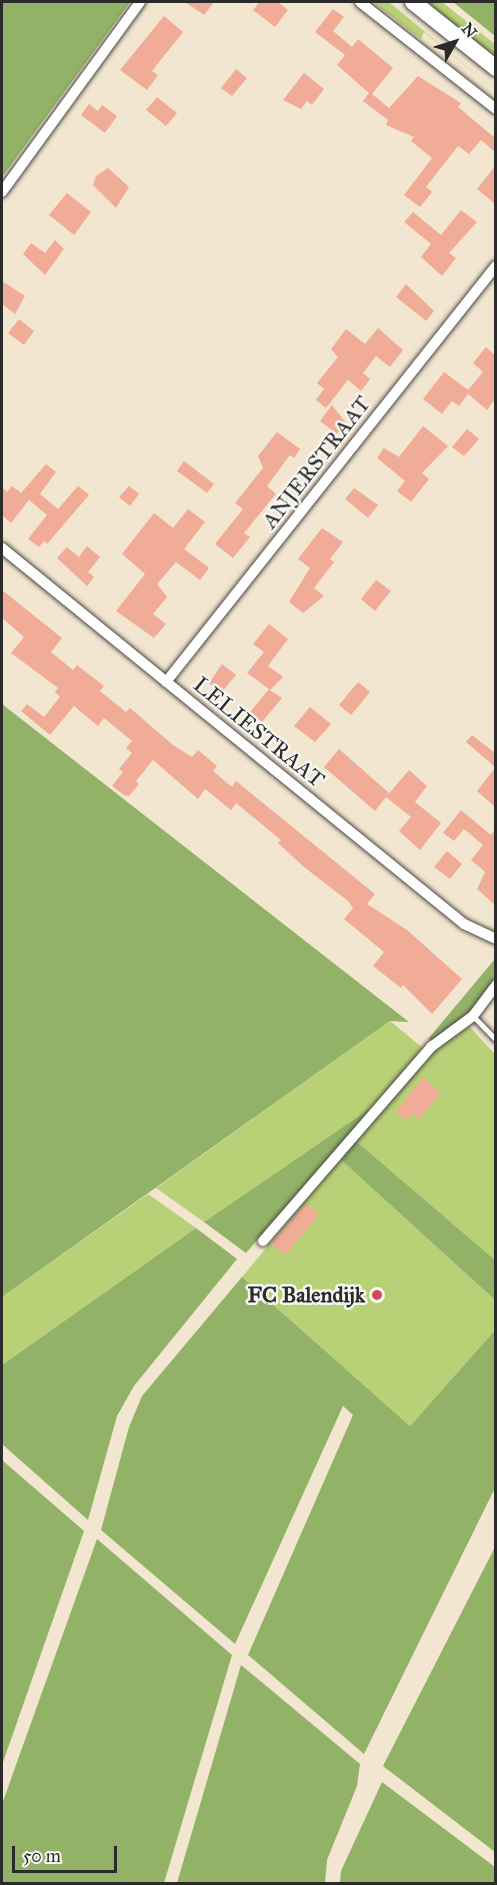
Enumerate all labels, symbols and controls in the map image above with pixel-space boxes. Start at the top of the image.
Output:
north arrow [425,12,485,72]
text: N [458,19,481,42]
street label: ANJERSTRAAT [256,390,376,534]
street label: LELIESTRAAT [188,671,330,793]
place label: FC Balendijk [248,1282,365,1308]
marker: FC Balendijk [370,1288,384,1302]
scale bar [15,1834,120,1872]
text: 50 m [23,1845,61,1867]

